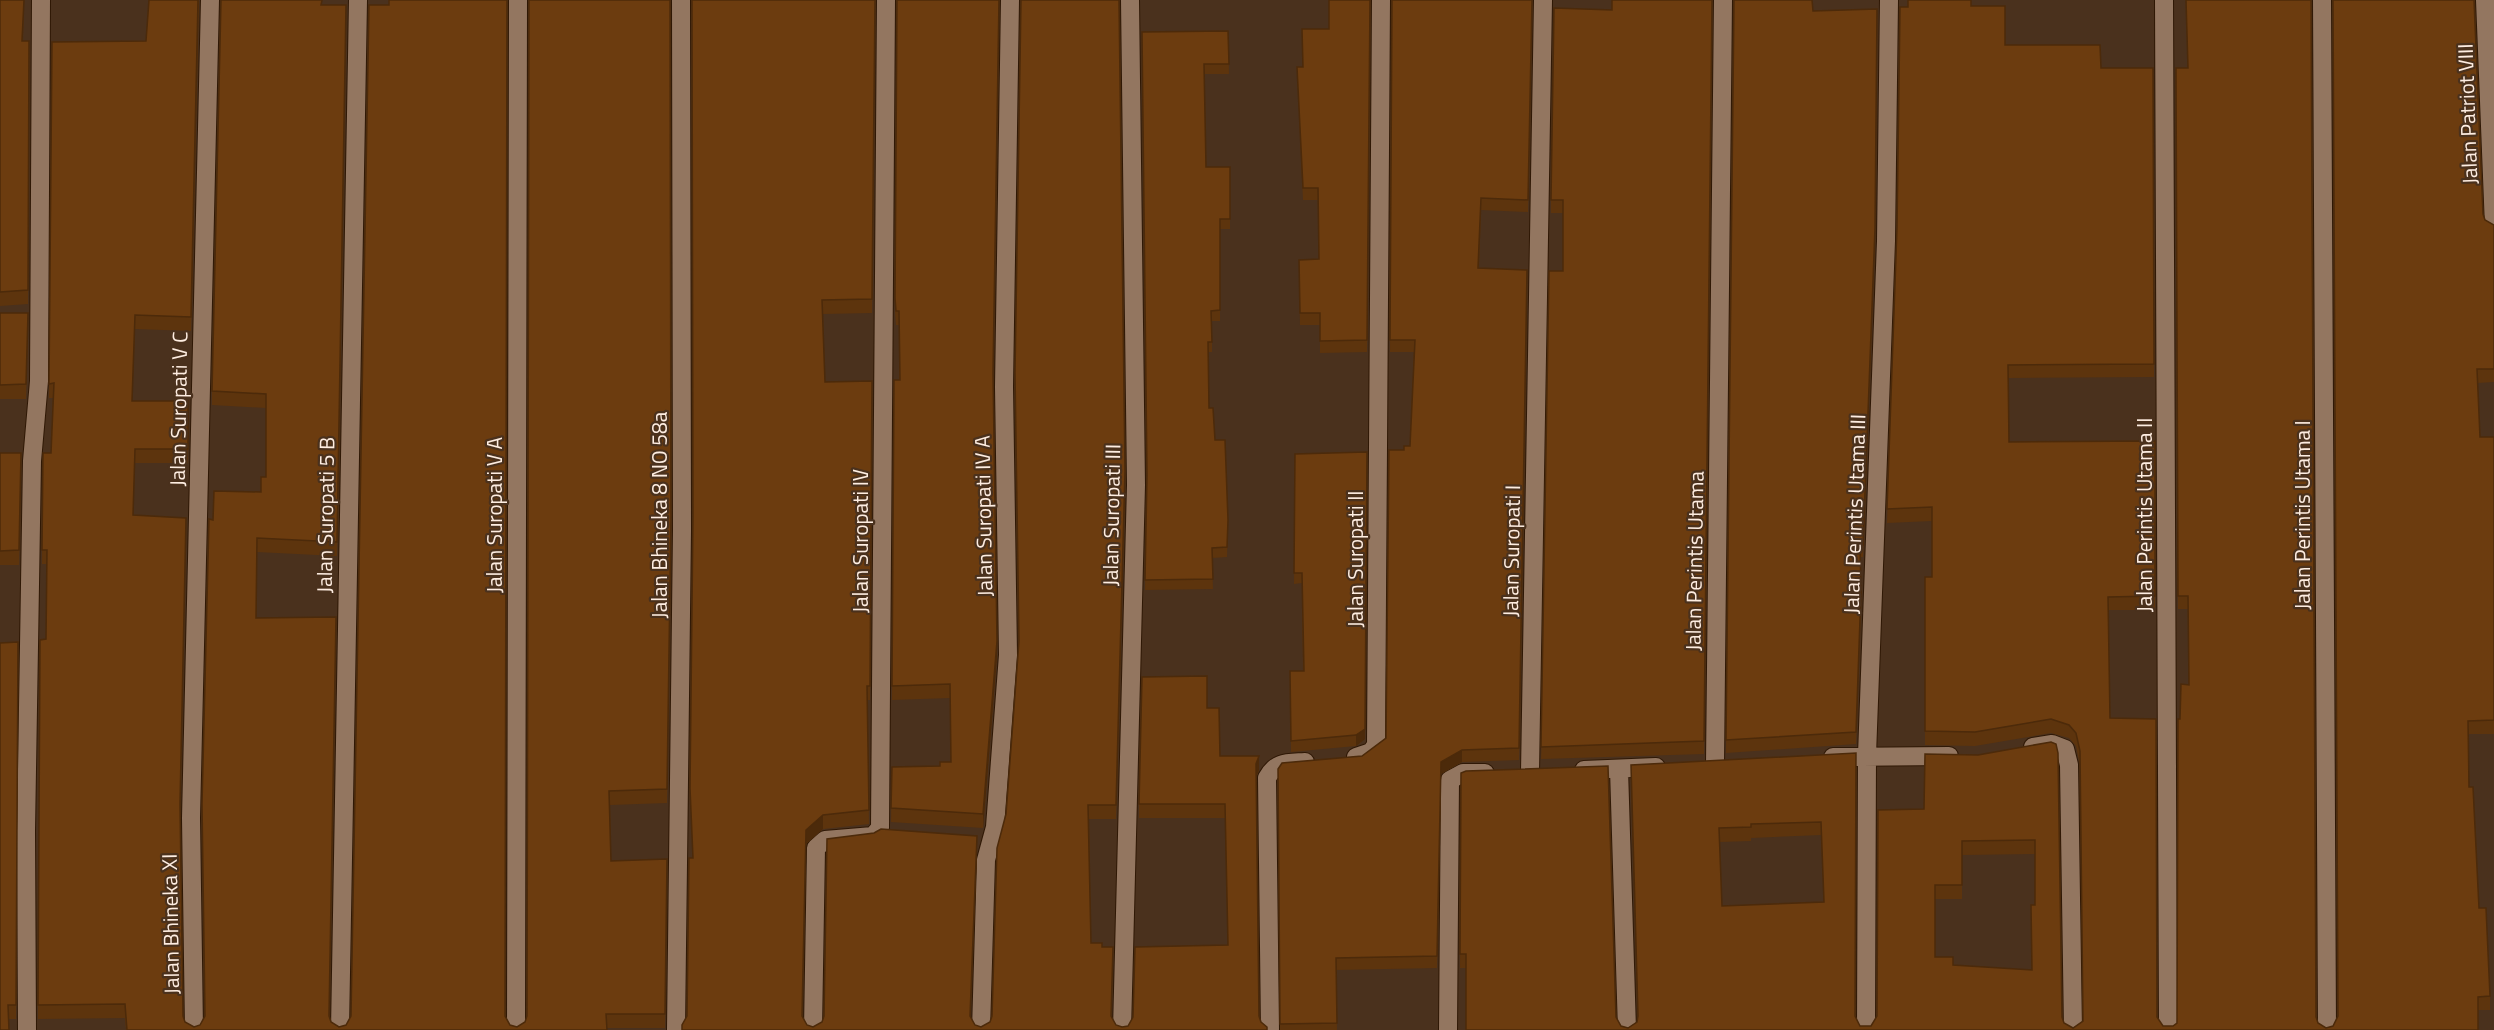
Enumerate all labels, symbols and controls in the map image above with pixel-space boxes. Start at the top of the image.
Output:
street label: Jalan Patriot VIII [2449,43,2485,185]
street label: Jalan Suropati V C [161,331,195,487]
street label: Jalan Bhineka 8 NO 58a [643,411,675,618]
street label: Jalan Perintis Utama III [1835,414,1873,614]
street label: Jalan Perintis Utama II [2128,418,2160,612]
street label: Jalan Perintis Utama I [2286,420,2318,610]
street label: Jalan Suropati IV A [966,435,1000,597]
street label: Jalan Suropati V A [478,436,510,593]
street label: Jalan Suropati 5 B [308,437,342,593]
street label: Jalan Suropati III [1094,444,1128,586]
street label: Jalan Suropati IV [844,469,876,613]
street label: Jalan Perintis Utama [1676,470,1712,651]
street label: Jalan Suropati I [1494,485,1528,617]
street label: Jalan Suropati II [1339,490,1371,628]
street label: Jalan Bhineka XI [153,853,187,995]

